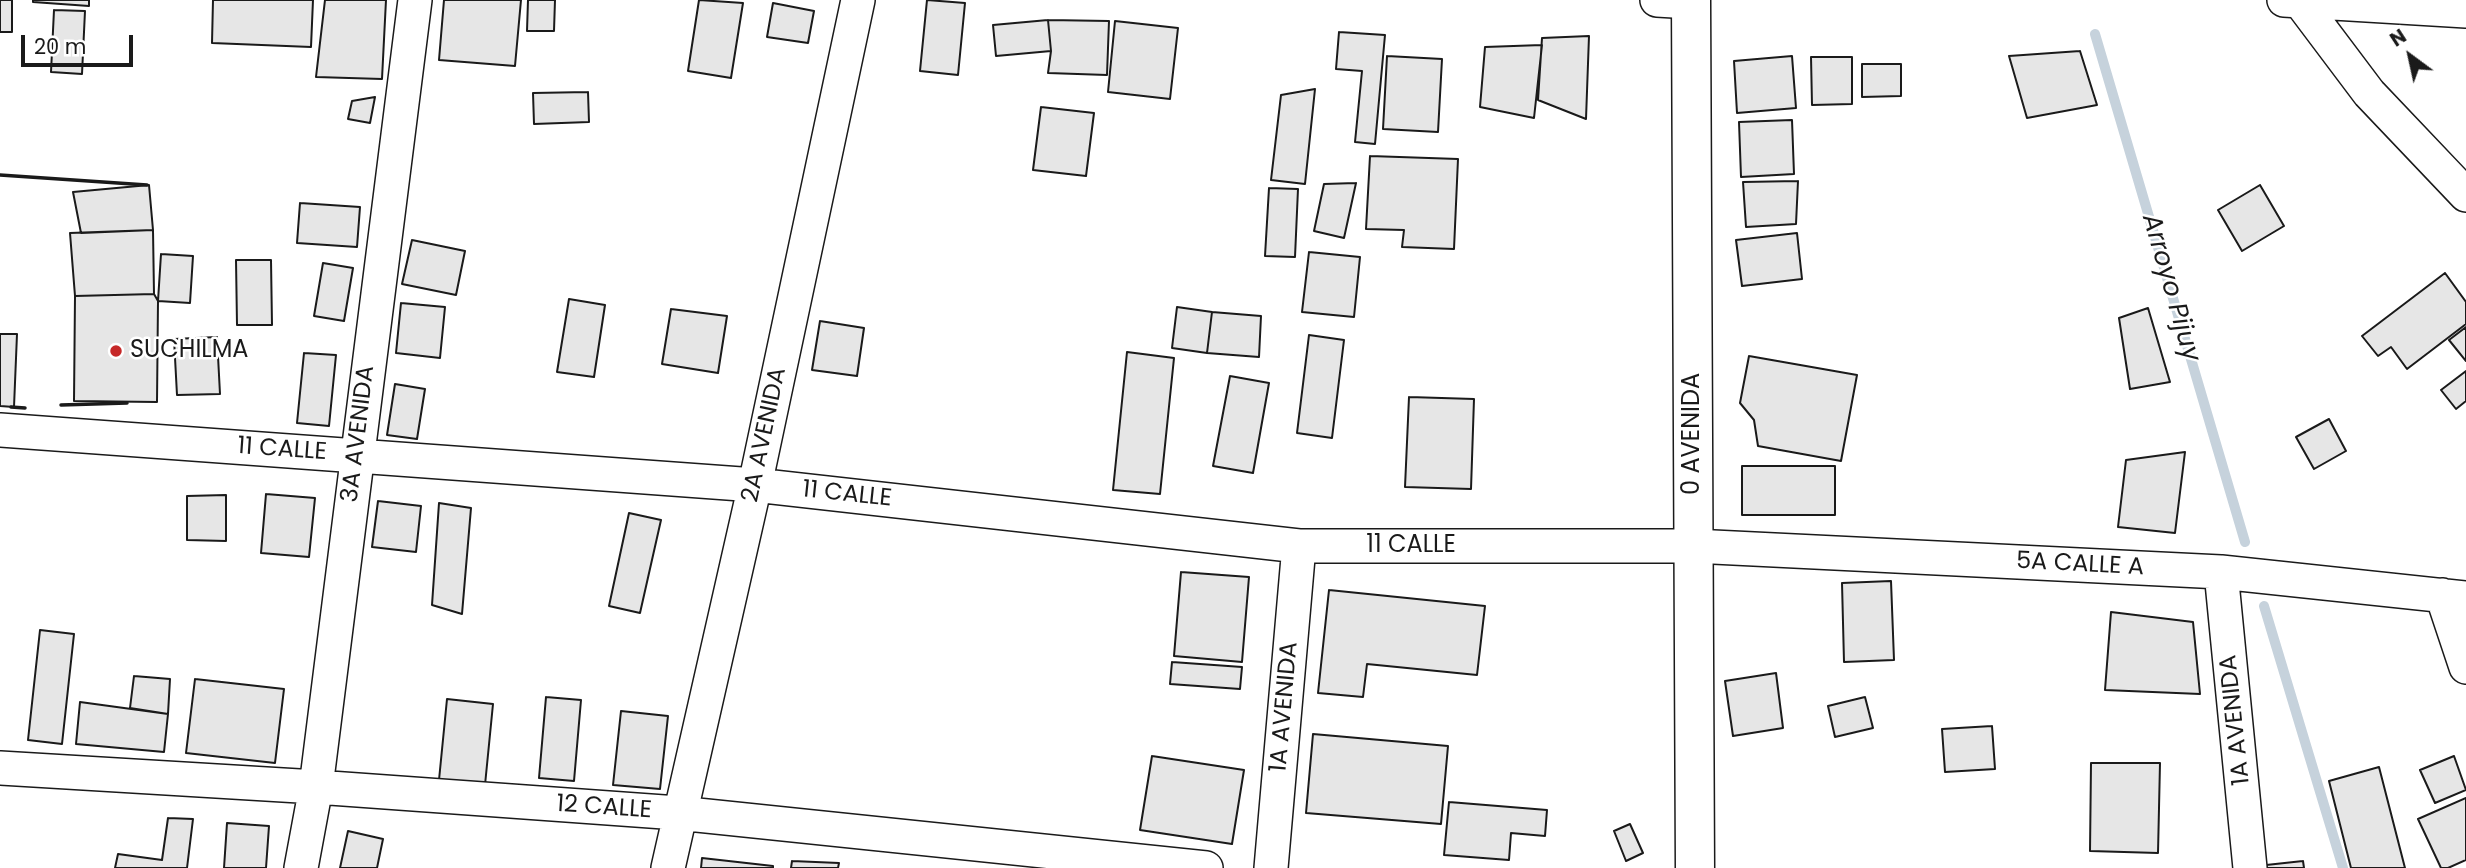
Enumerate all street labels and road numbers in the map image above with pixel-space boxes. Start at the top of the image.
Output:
street label: 3A AVENIDA [336,364,382,504]
street label: 2A AVENIDA [737,365,793,505]
street label: 0 AVENIDA [1679,373,1707,495]
street label: 11 CALLE [236,433,328,467]
street label: 11 CALLE [801,476,893,514]
street label: 11 CALLE [1366,532,1456,560]
street label: 5A CALLE A [2015,547,2145,583]
street label: 1A AVENIDA [1265,641,1305,773]
street label: 1A AVENIDA [2215,653,2257,787]
street label: 12 CALLE [555,790,653,826]

